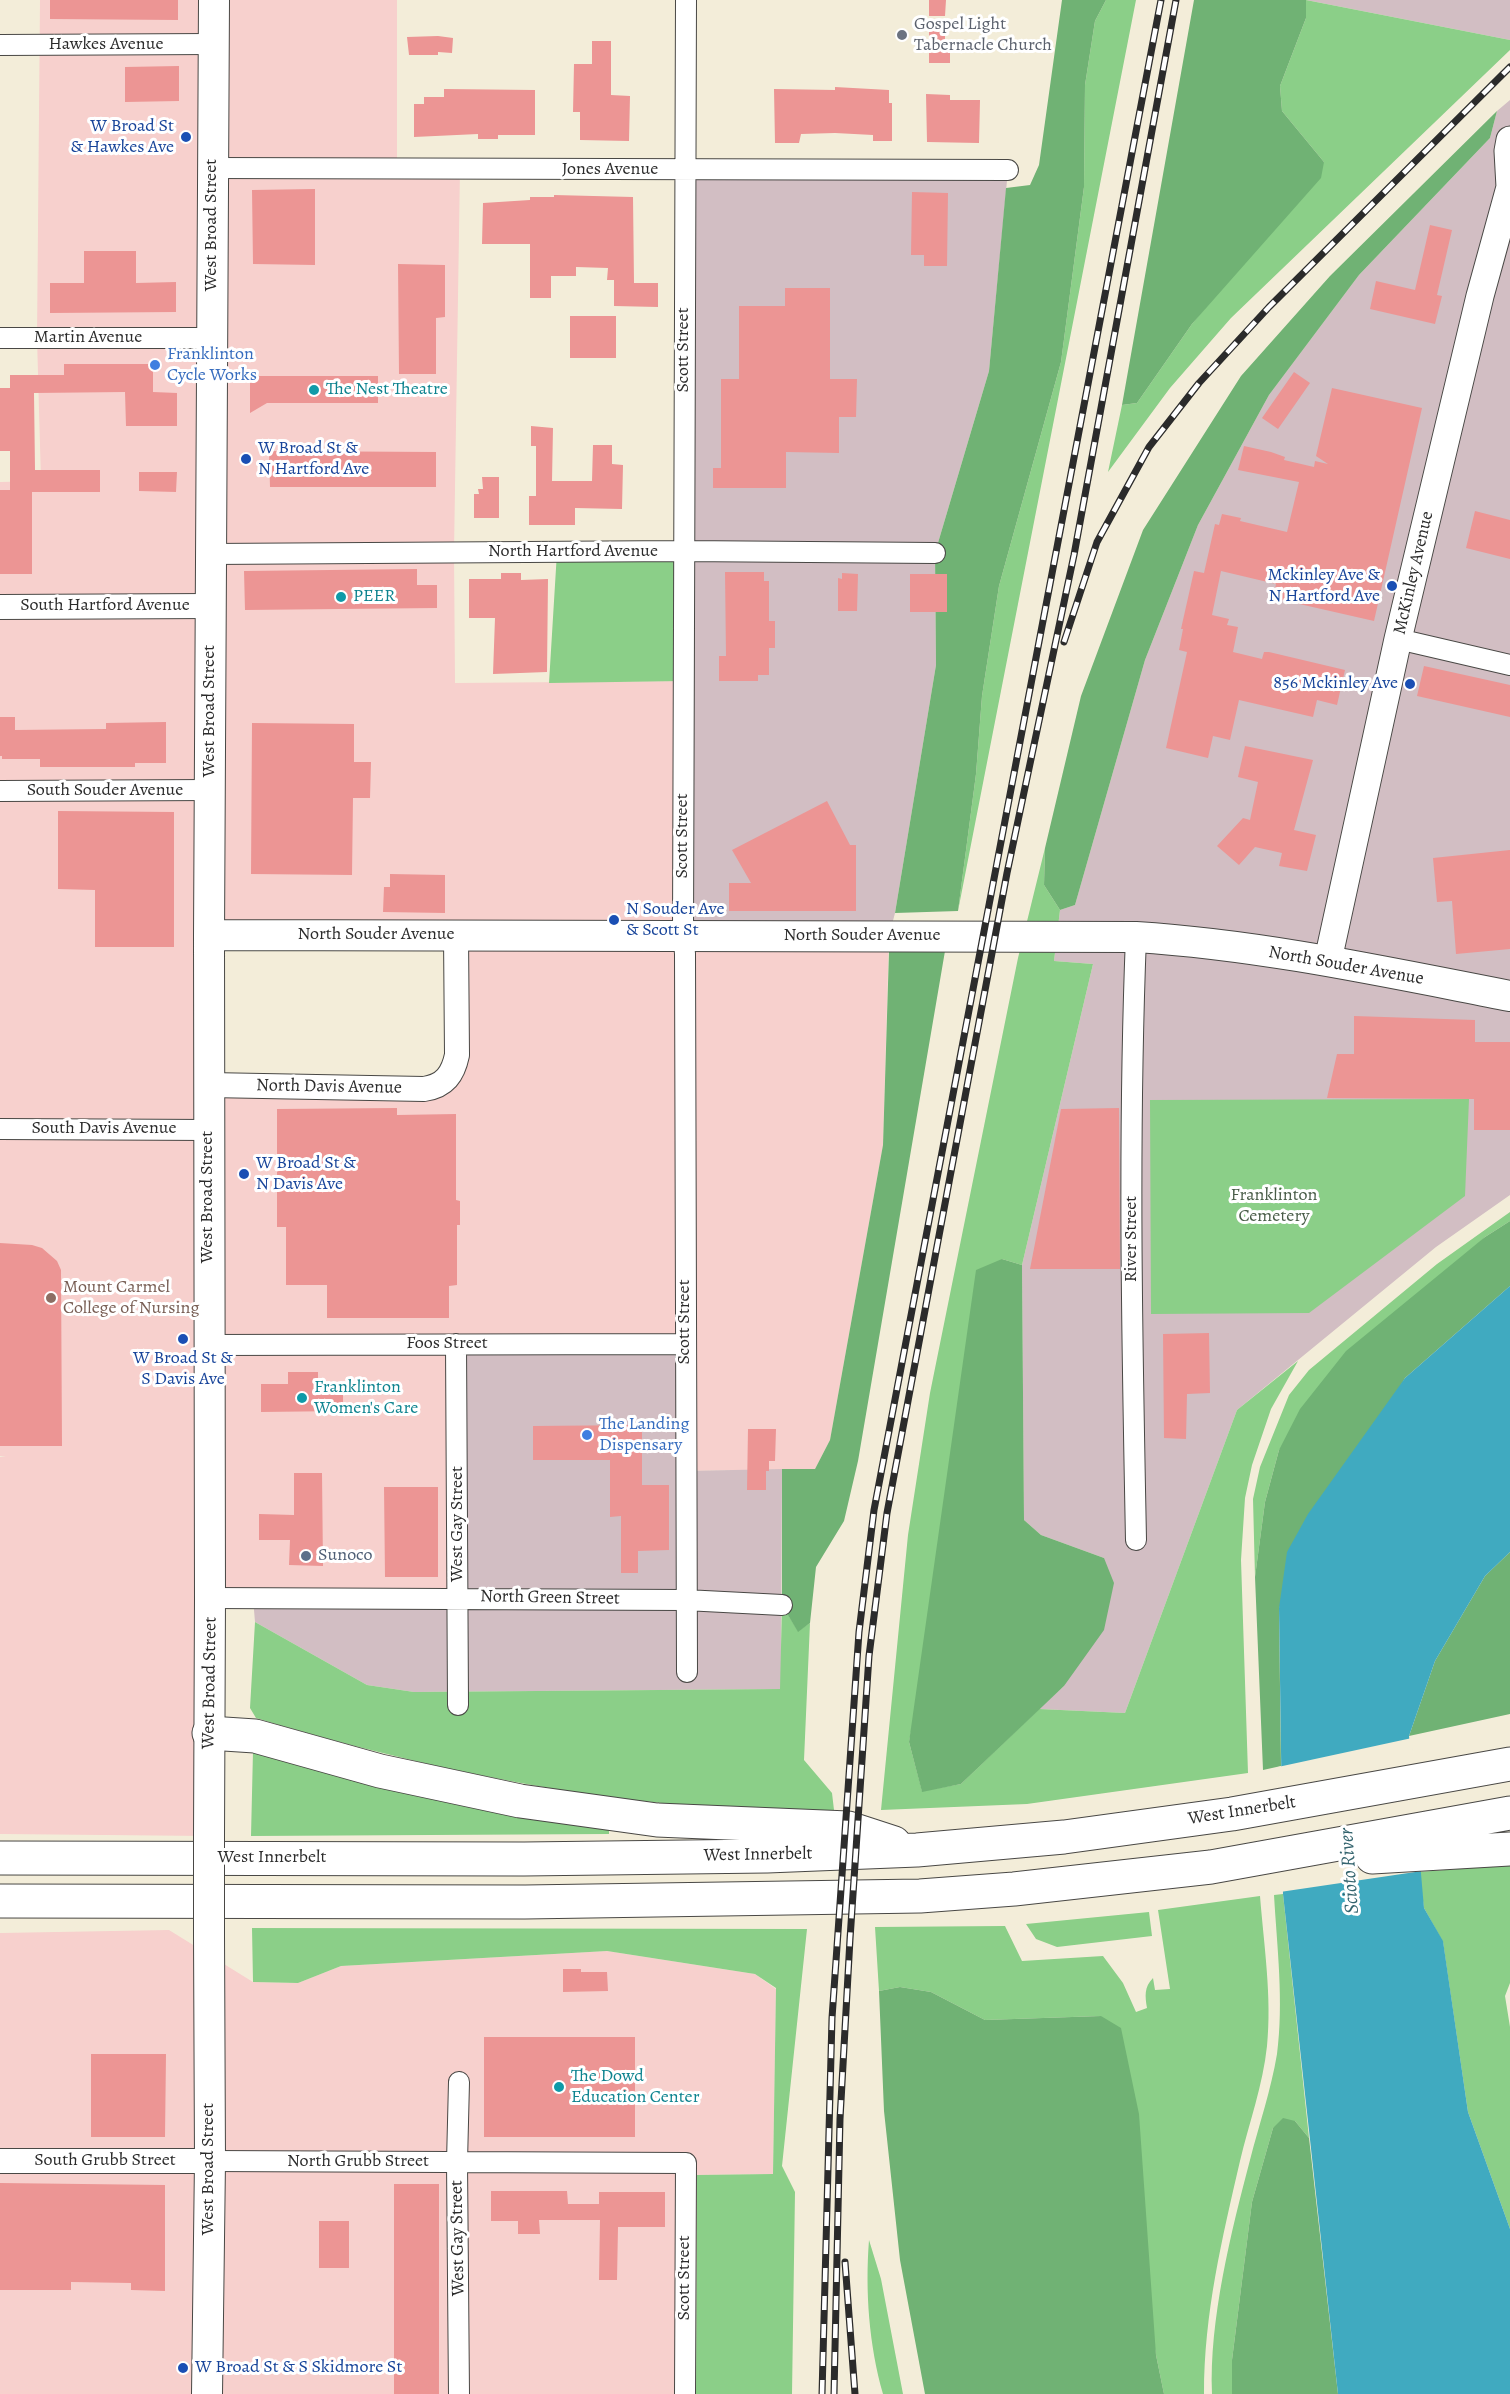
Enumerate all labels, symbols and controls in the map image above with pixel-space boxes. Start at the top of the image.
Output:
place label: Gospel Light Tabernacle Church [914,14,1052,57]
marker: Gospel Light Tabernacle Church [895,28,909,42]
street label: Hawkes Avenue [48,34,164,56]
place label: W Broad St & Hawkes Ave [71,116,174,158]
marker: W Broad St & Hawkes Ave [179,130,193,144]
street label: West Broad Street [201,159,223,291]
street label: Jones Avenue [562,159,658,181]
street label: Scott Street [673,307,695,393]
street label: Martin Avenue [34,327,142,349]
place label: Franklinton Cycle Works [167,344,257,386]
marker: Franklinton Cycle Works [148,358,162,372]
place label: The Nest Theatre [326,379,448,401]
marker: The Nest Theatre [307,383,321,397]
place label: W Broad St & N Hartford Ave [258,438,369,480]
marker: W Broad St & N Hartford Ave [239,452,253,466]
street label: McKinley Avenue [1389,509,1439,637]
street label: North Hartford Avenue [488,541,658,563]
place label: Mckinley Ave & N Hartford Ave [1267,565,1380,608]
marker: Mckinley Ave & N Hartford Ave [1385,579,1399,593]
place label: PEER [353,586,395,608]
marker: PEER [334,590,348,604]
street label: South Hartford Avenue [20,595,190,617]
street label: West Broad Street [199,645,221,777]
place label: 856 Mckinley Ave [1273,673,1398,695]
marker: 856 Mckinley Ave [1403,677,1417,691]
street label: South Souder Avenue [27,780,183,802]
street label: Scott Street [672,793,694,879]
place label: N Souder Ave & Scott St [626,899,725,942]
marker: N Souder Ave & Scott St [607,913,621,927]
street label: North Souder Avenue [297,924,455,946]
street label: North Souder Avenue [783,925,941,947]
street label: North Souder Avenue [1267,942,1425,990]
street label: North Davis Avenue [256,1075,402,1099]
street label: South Davis Avenue [31,1118,177,1140]
street label: West Broad Street [197,1131,219,1263]
place label: W Broad St & N Davis Ave [256,1153,356,1196]
marker: W Broad St & N Davis Ave [237,1167,251,1181]
park label: Franklinton Cemetery [1231,1185,1317,1228]
street label: River Street [1121,1196,1143,1282]
place label: Mount Carmel College of Nursing [63,1277,199,1320]
street label: Scott Street [674,1279,696,1365]
marker: Mount Carmel College of Nursing [44,1291,58,1305]
marker: W Broad St & S Davis Ave [176,1332,190,1346]
street label: Foos Street [406,1333,488,1355]
place label: W Broad St & S Davis Ave [133,1348,233,1390]
place label: Franklinton Women's Care [314,1377,418,1420]
marker: Franklinton Women's Care [295,1391,309,1405]
place label: The Landing Dispensary [599,1414,689,1456]
marker: The Landing Dispensary [580,1428,594,1442]
street label: West Gay Street [447,1466,469,1582]
place label: Sunoco [318,1545,372,1567]
marker: Sunoco [299,1549,313,1563]
street label: North Green Street [480,1586,620,1610]
street label: West Broad Street [198,1617,222,1749]
street label: West Innerbelt [1187,1792,1297,1830]
water label: Scioto River [1335,1827,1365,1915]
street label: West Innerbelt [703,1843,813,1867]
street label: West Innerbelt [218,1847,326,1869]
place label: The Dowd Education Center [571,2066,700,2108]
marker: The Dowd Education Center [552,2080,566,2094]
street label: West Broad Street [198,2103,220,2235]
street label: South Grubb Street [34,2150,176,2172]
street label: North Grubb Street [287,2151,429,2173]
street label: West Gay Street [446,2180,470,2296]
street label: Scott Street [674,2235,696,2321]
place label: W Broad St & S Skidmore St [195,2357,402,2379]
marker: W Broad St & S Skidmore St [176,2361,190,2375]

